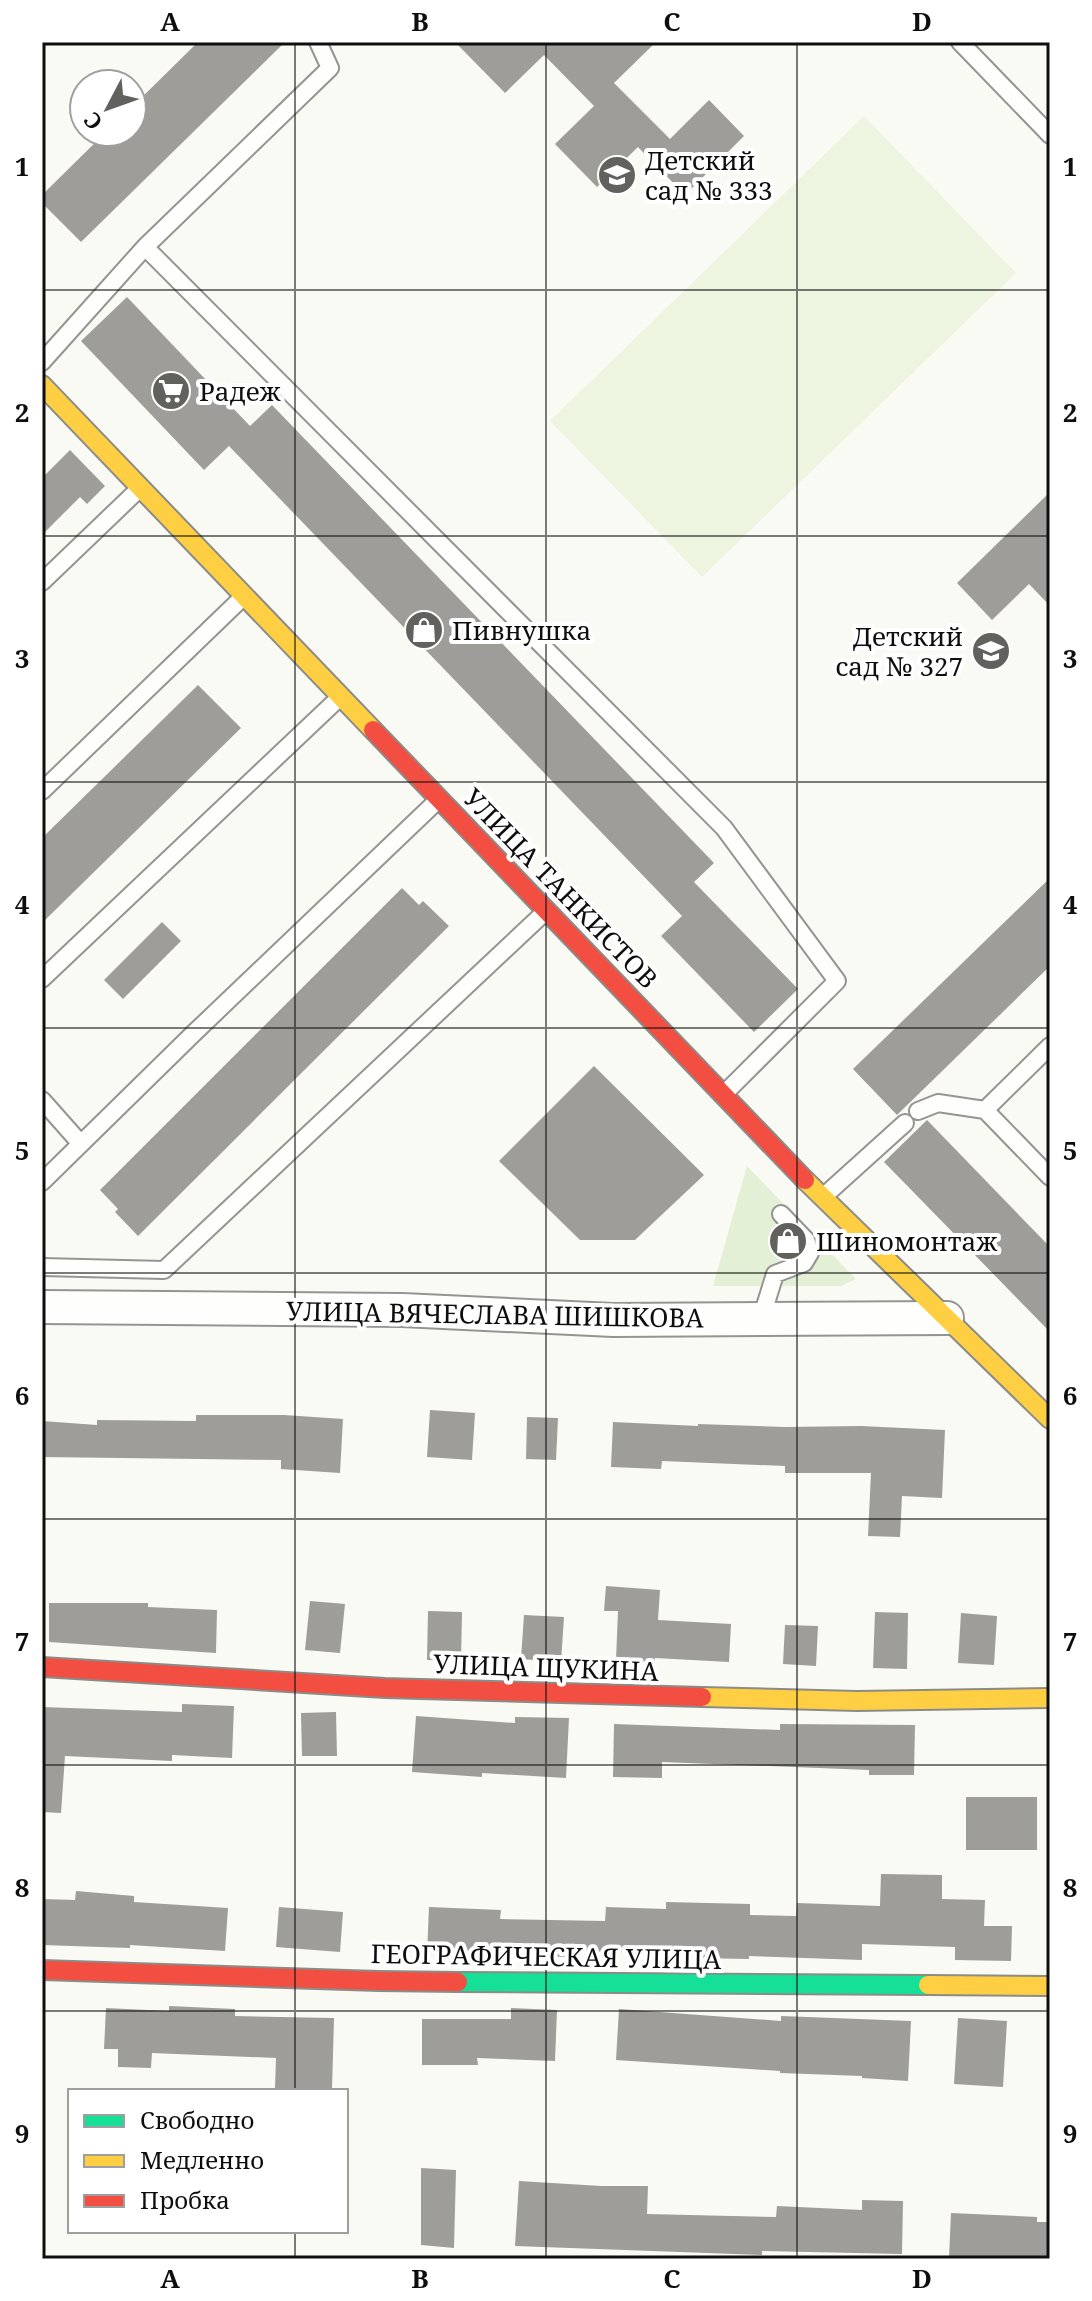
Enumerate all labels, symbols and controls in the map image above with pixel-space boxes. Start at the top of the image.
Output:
text: A [160,3,180,39]
text: B [411,3,429,39]
text: C [663,3,681,39]
text: D [912,3,932,39]
north arrow [68,68,148,148]
text: С [76,106,108,137]
place label: Детский сад № 333 [645,142,772,208]
text: 1 [15,148,29,184]
text: 1 [1063,148,1077,184]
school or university icon: Детский сад № 333 [596,154,638,196]
supermarket icon: Радеж [150,370,192,412]
place label: Радеж [199,373,281,409]
text: 2 [15,394,29,430]
text: 2 [1063,394,1077,430]
shop icon: Пивнушка [403,609,445,651]
place label: Пивнушка [452,612,591,648]
place label: Детский сад № 327 [836,618,963,684]
school or university icon: Детский сад № 327 [970,630,1012,672]
text: 3 [15,640,29,676]
text: 3 [1063,640,1077,676]
street label: УЛИЦА ТАНКИСТОВ [456,780,666,996]
text: 4 [15,886,30,922]
text: 4 [1063,886,1078,922]
text: 5 [15,1132,29,1168]
text: 5 [1063,1132,1077,1168]
shop icon: Шиномонтаж [767,1220,809,1262]
place label: Шиномонтаж [816,1223,997,1259]
street label: УЛИЦА ВЯЧЕСЛАВА ШИШКОВА [286,1292,705,1336]
text: 6 [15,1377,29,1413]
text: 6 [1063,1377,1077,1413]
text: 7 [15,1623,29,1659]
text: 7 [1063,1623,1077,1659]
street label: УЛИЦА ЩУКИНА [433,1645,660,1689]
text: 8 [15,1869,29,1905]
text: 8 [1063,1869,1077,1905]
street label: ГЕОГРАФИЧЕСКАЯ УЛИЦА [370,1935,722,1977]
legend [68,2089,348,2233]
text: Свободно [140,2103,254,2136]
text: 9 [15,2115,29,2151]
text: 9 [1063,2115,1077,2151]
text: Медленно [140,2143,264,2176]
text: Пробка [140,2183,230,2216]
text: A [160,2260,180,2296]
text: B [411,2260,429,2296]
text: C [663,2260,681,2296]
text: D [912,2260,932,2296]

